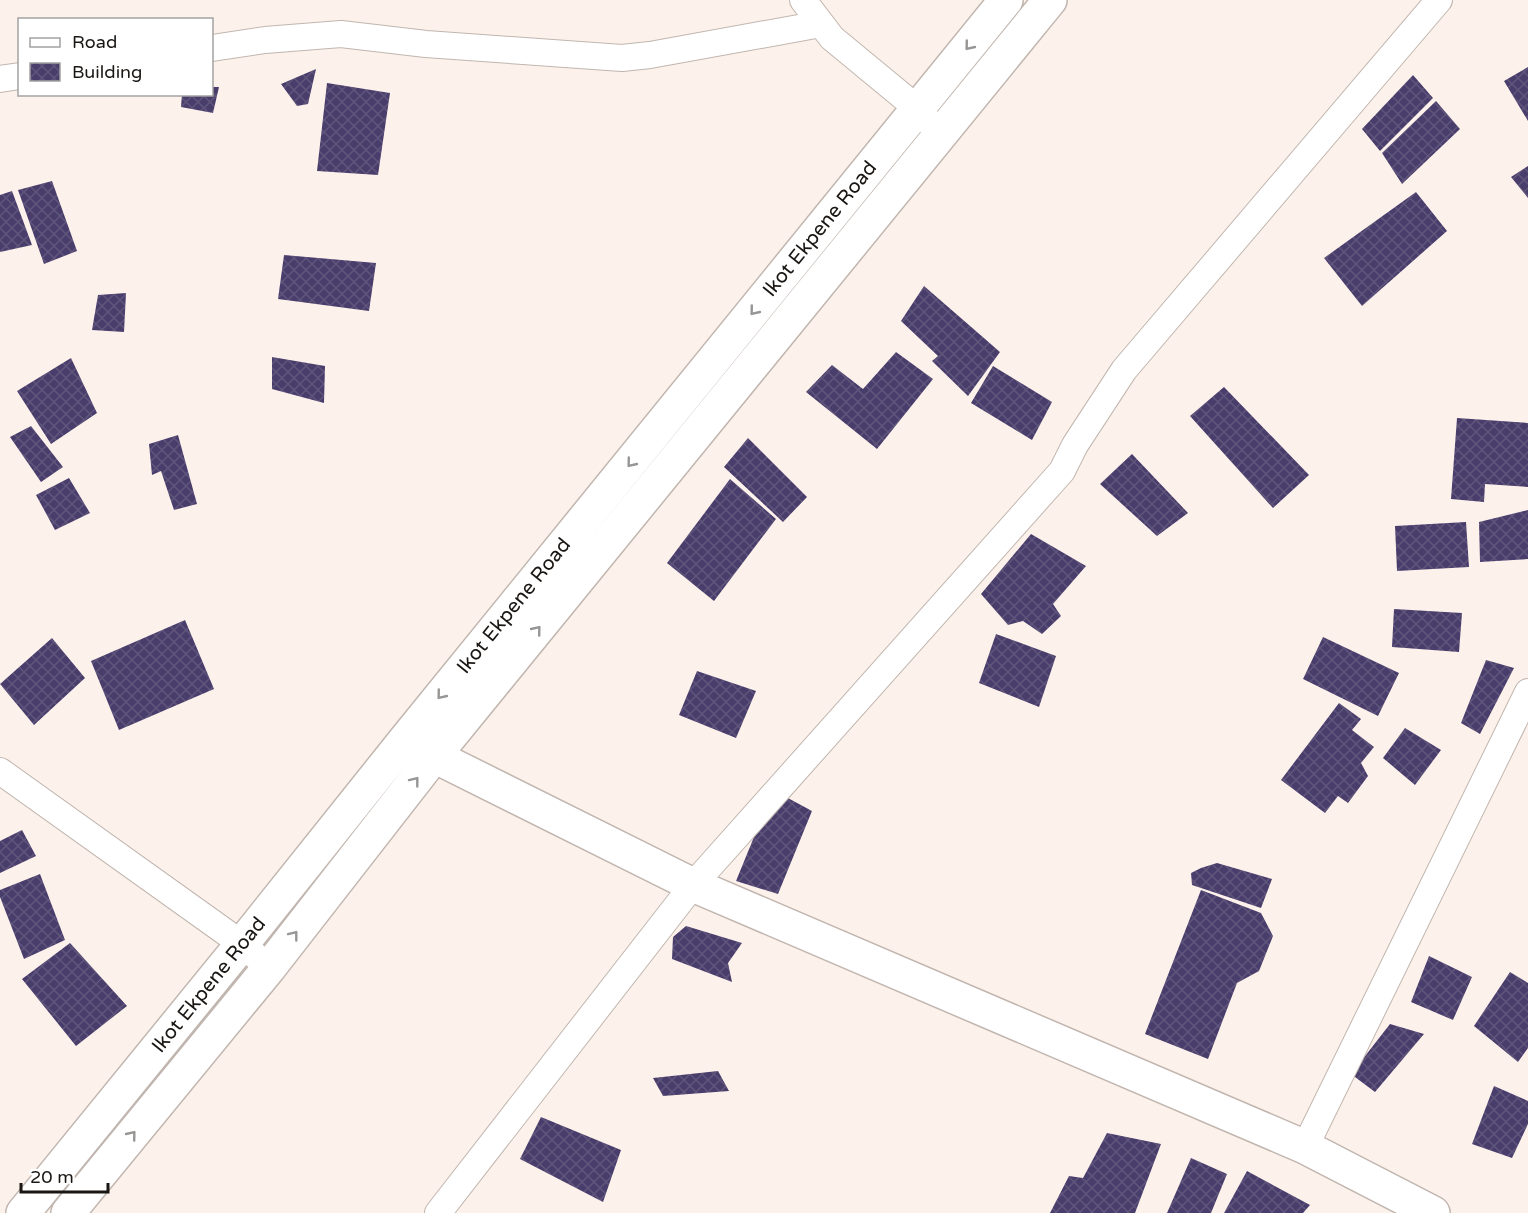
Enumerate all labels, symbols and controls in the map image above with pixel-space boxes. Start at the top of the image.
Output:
legend [18,18,213,96]
text: Road [72,31,117,53]
one-way arrow [966,39,977,50]
text: Building [72,61,142,83]
street label: Ikot Ekpene Road [758,156,882,302]
one-way arrow [750,304,761,315]
one-way arrow [627,456,638,467]
street label: Ikot Ekpene Road [452,533,576,679]
one-way arrow [530,626,541,637]
one-way arrow [438,688,449,699]
one-way arrow [407,777,418,788]
street label: Ikot Ekpene Road [147,912,271,1058]
one-way arrow [287,931,298,942]
one-way arrow [124,1131,135,1142]
scale bar [21,1156,108,1194]
text: 20 m [30,1166,74,1188]

